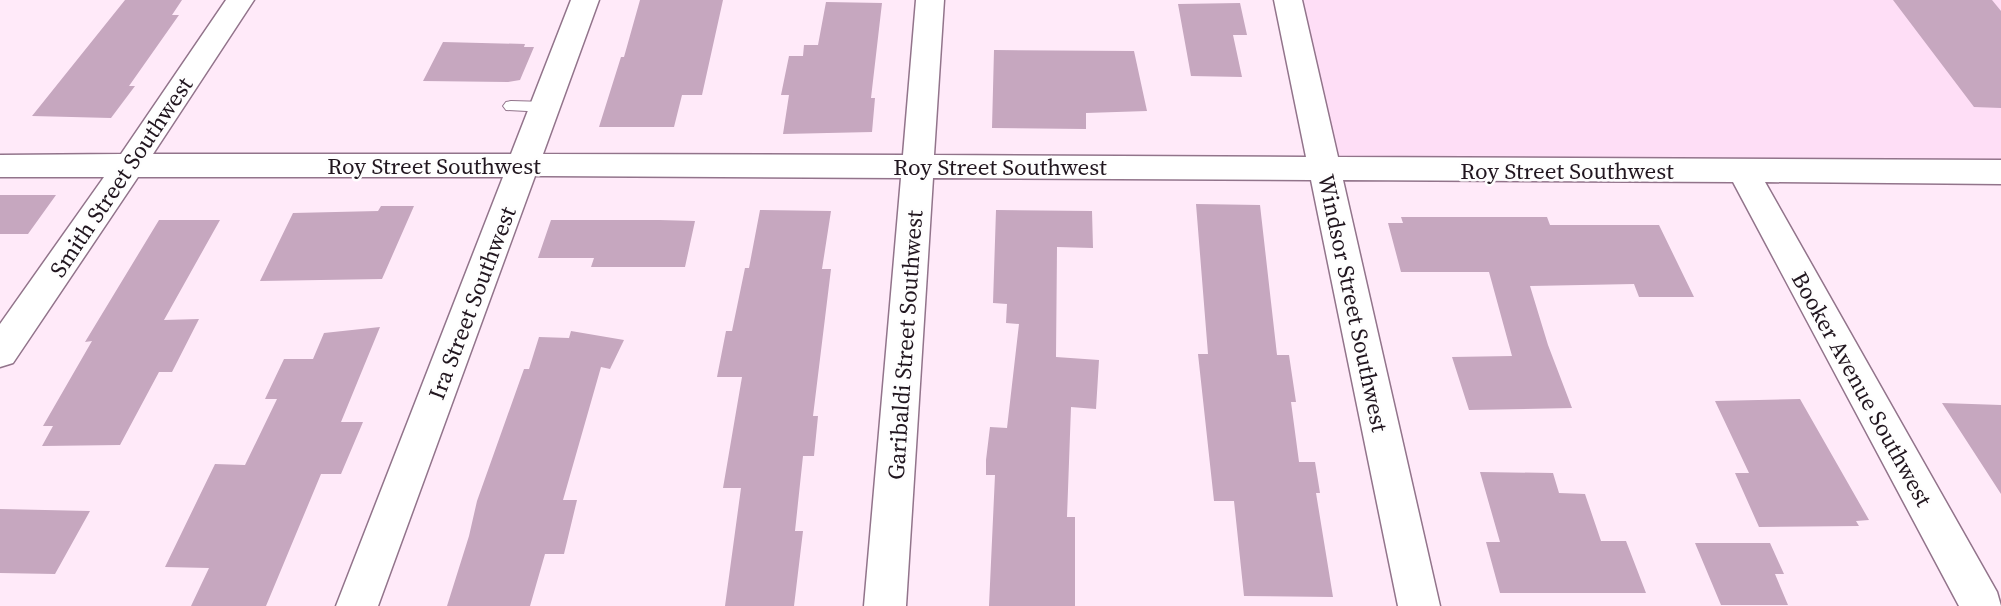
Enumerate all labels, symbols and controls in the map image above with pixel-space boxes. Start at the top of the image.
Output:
street label: Smith Street Southwest [42,70,200,283]
street label: Roy Street Southwest [327,150,541,182]
street label: Roy Street Southwest [893,151,1107,183]
street label: Roy Street Southwest [1460,155,1674,187]
street label: Windsor Street Southwest [1310,171,1396,435]
street label: Ira Street Southwest [420,201,524,404]
street label: Garibaldi Street Southwest [880,209,930,481]
street label: Booker Avenue Southwest [1784,266,1940,513]

